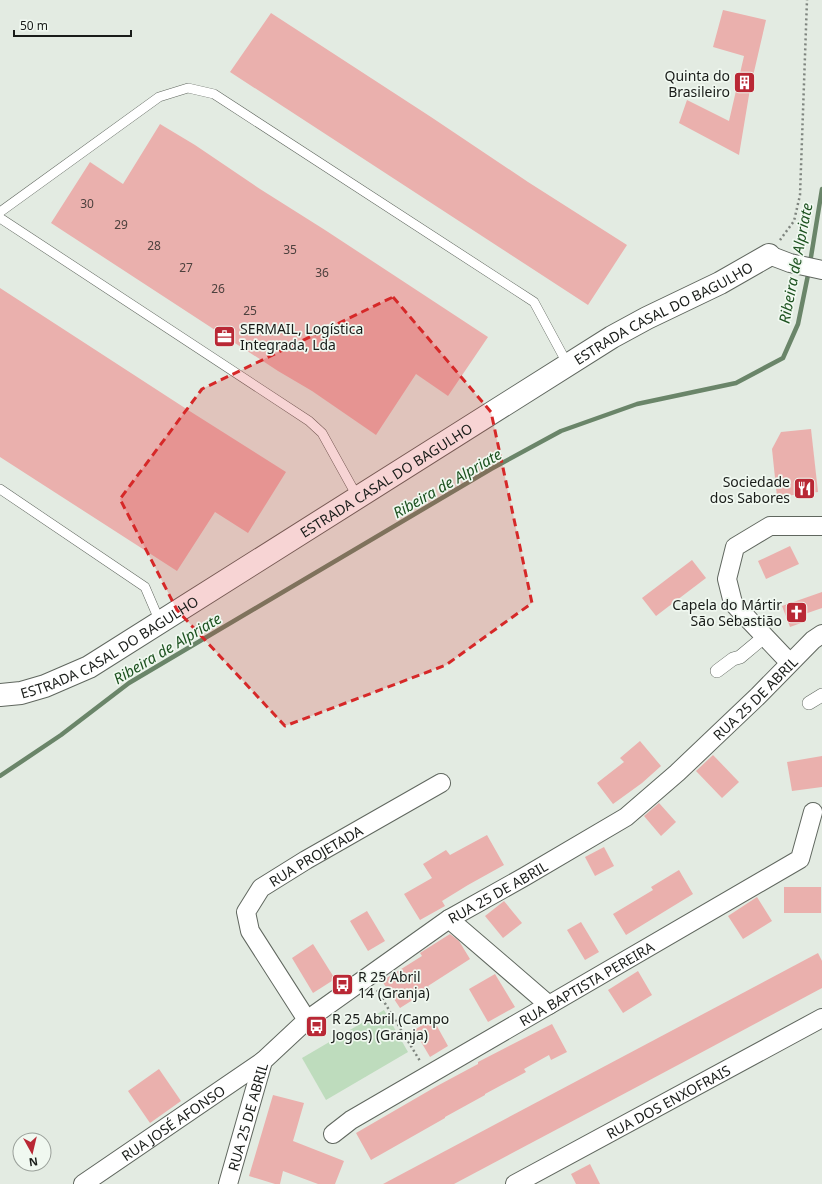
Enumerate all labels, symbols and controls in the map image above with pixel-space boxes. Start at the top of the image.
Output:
scale bar [14,12,131,38]
text: 50 m [20,17,48,34]
place label: Quinta do Brasileiro [665,66,730,101]
building icon: Quinta do Brasileiro [732,70,758,96]
house number: 30 [80,195,94,212]
water label: Ribeira de Alpriate [773,200,817,325]
house number: 29 [114,216,128,233]
house number: 28 [147,237,161,254]
house number: 35 [283,241,297,258]
street label: ESTRADA CASAL DO BAGULHO [570,257,756,368]
house number: 27 [179,259,193,276]
house number: 36 [315,264,329,281]
house number: 26 [211,280,225,297]
house number: 25 [243,302,257,319]
place label: SERMAIL, Logística Integrada, Lda [240,319,363,354]
office icon: SERMAIL, Logística Integrada, Lda [212,323,238,349]
street label: ESTRADA CASAL DO BAGULHO [296,418,476,541]
water label: Ribeira de Alpriate [389,443,505,522]
place label: Sociedade dos Sabores [710,472,790,507]
restaurant icon: Sociedade dos Sabores [792,476,818,502]
street label: ESTRADA CASAL DO BAGULHO [18,591,202,702]
place label: Capela do Mártir São Sebastião [672,595,782,630]
church icon: Capela do Mártir São Sebastião [784,599,810,625]
water label: Ribeira de Alpriate [109,608,225,688]
street label: RUA 25 DE ABRIL [708,652,801,744]
street label: RUA PROJETADA [265,820,366,890]
street label: RUA 25 DE ABRIL [444,856,551,927]
street label: RUA BAPTISTA PEREIRA [515,937,657,1030]
place label: R 25 Abril 14 (Granja) [358,967,430,1002]
bus stop icon: R 25 Abril 14 (Granja) [329,971,355,997]
place label: R 25 Abril (Campo Jogos) (Granja) [330,1009,449,1044]
bus stop icon: R 25 Abril (Campo Jogos) (Granja) [303,1013,329,1039]
street label: RUA 25 DE ABRIL [223,1060,272,1173]
street label: RUA DOS ENXOFRAIS [603,1060,734,1143]
street label: RUA JOSÉ AFONSO [117,1080,229,1165]
north arrow [12,1132,52,1172]
text: N [28,1154,39,1170]

